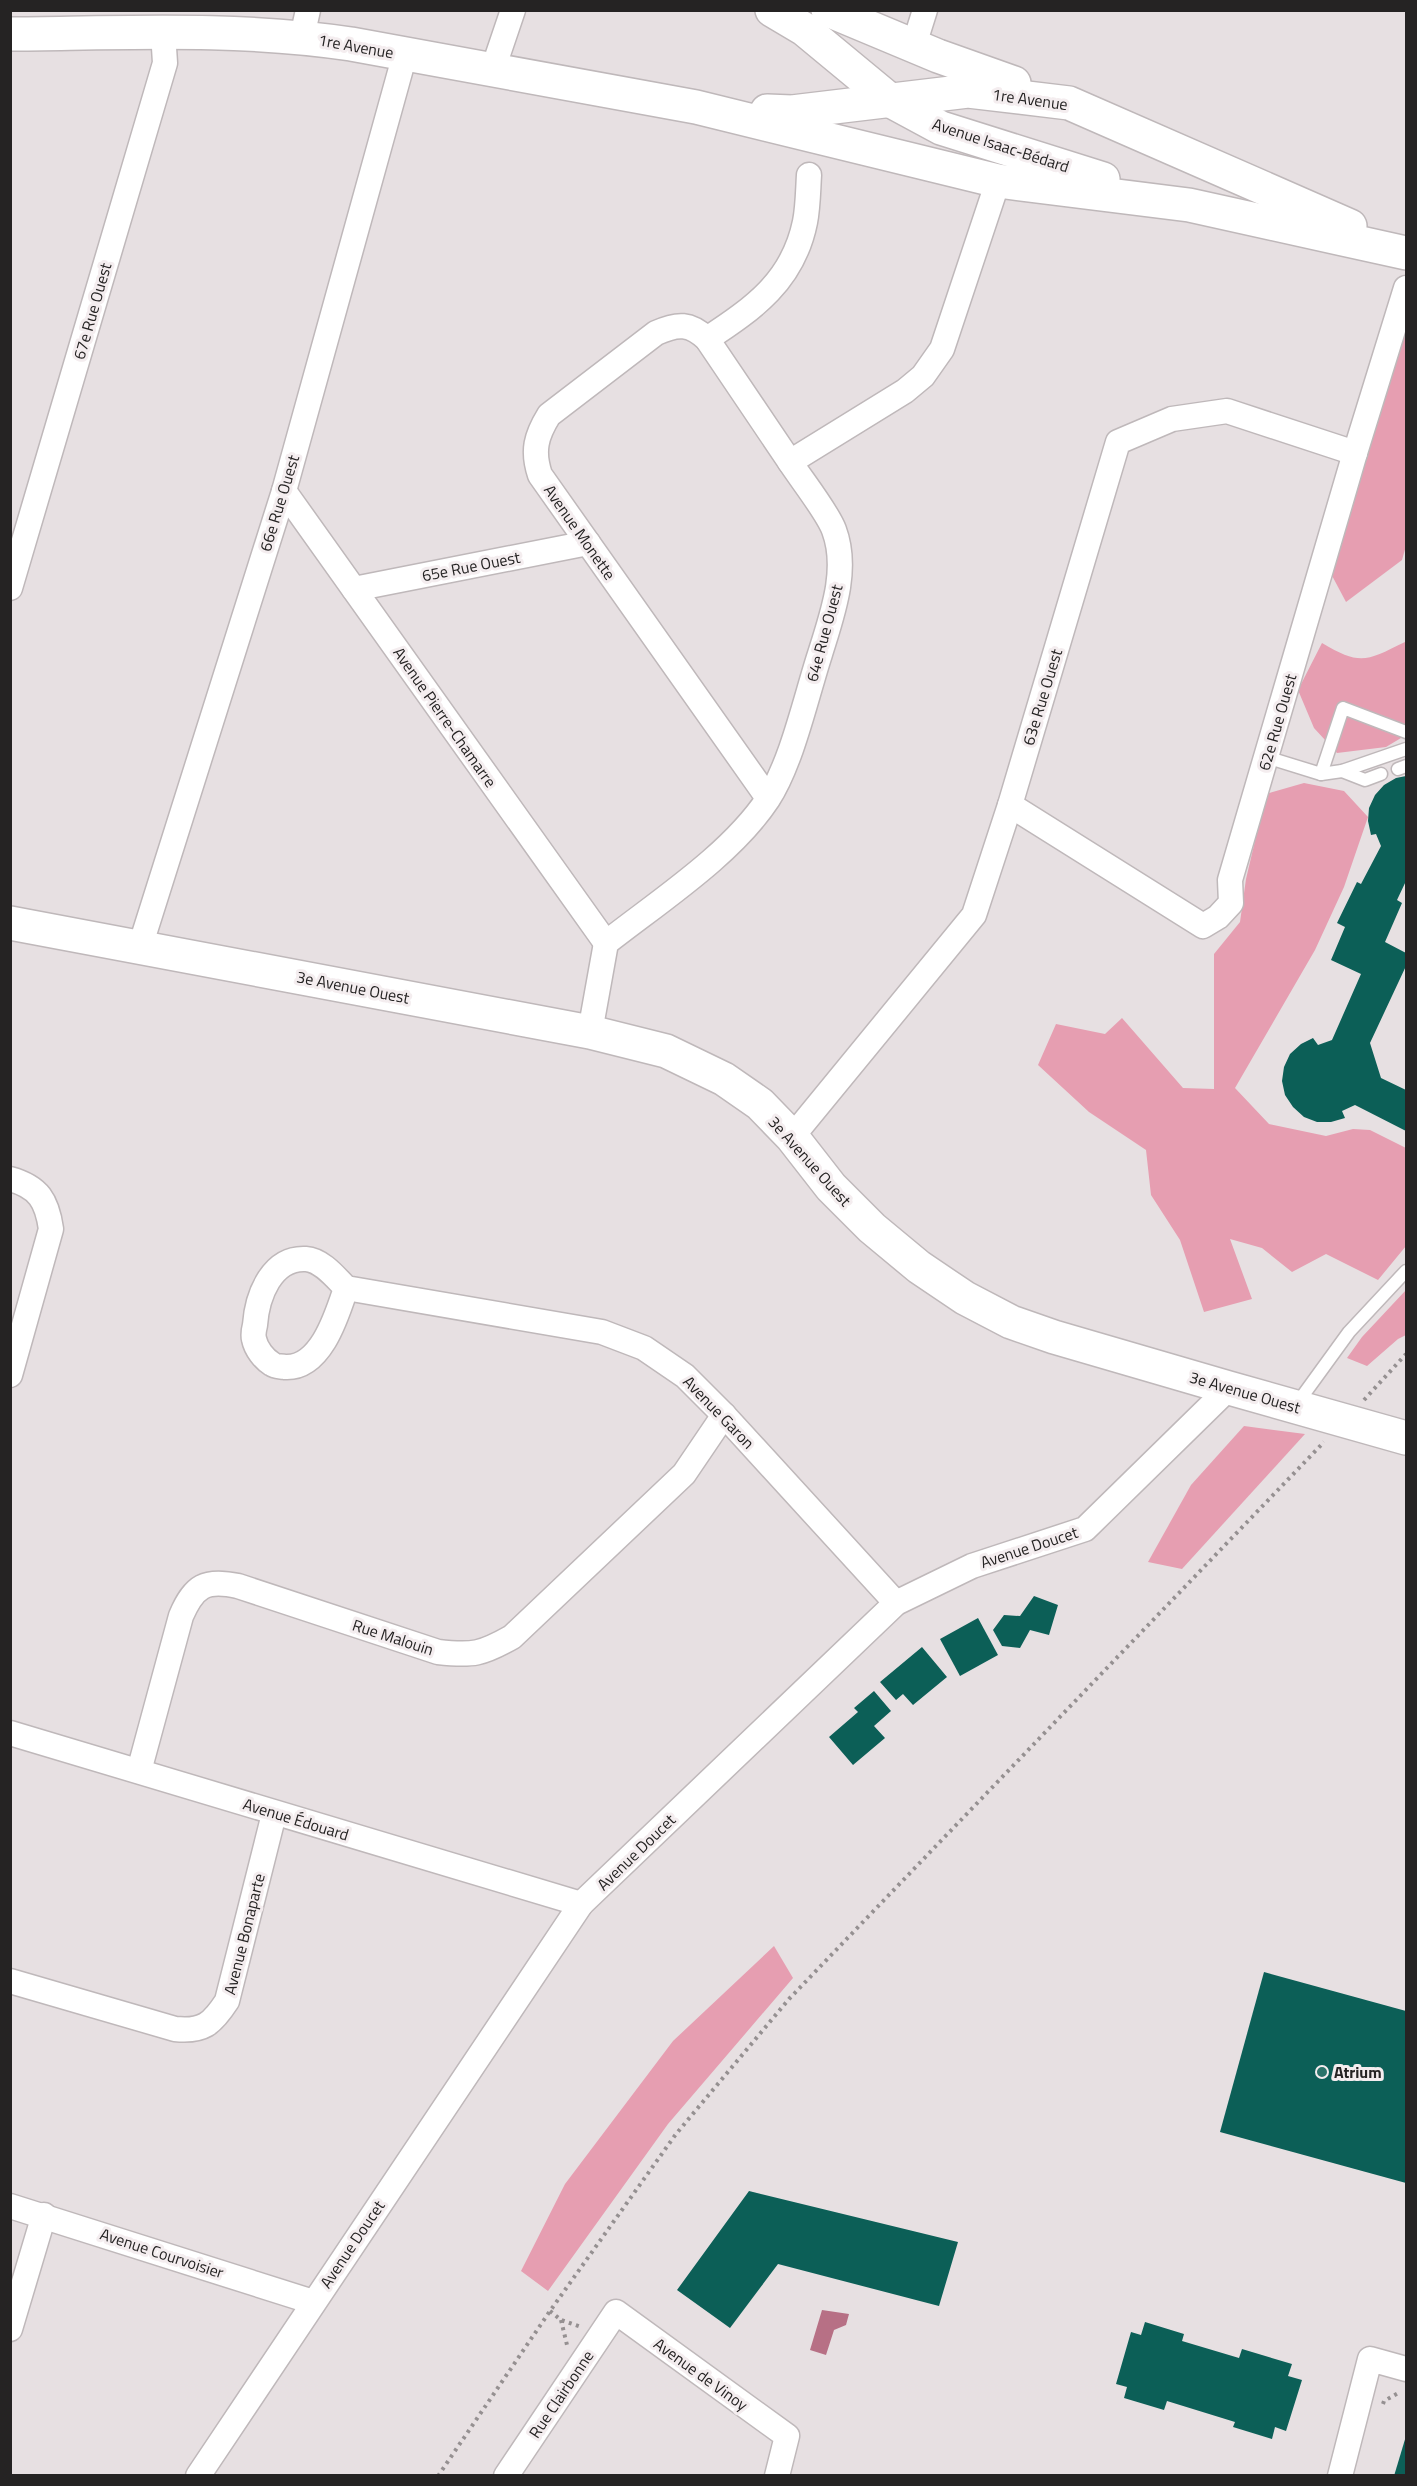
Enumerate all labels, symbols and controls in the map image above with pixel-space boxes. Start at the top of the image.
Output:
street label: 1re Avenue [317,28,395,64]
street label: 1re Avenue [991,82,1069,116]
street label: Avenue Isaac-Bédard [930,112,1072,178]
street label: 67e Rue Ouest [67,259,117,362]
street label: 66e Rue Ouest [253,451,305,554]
street label: Avenue Monette [538,480,622,584]
street label: 65e Rue Ouest [420,545,523,587]
street label: 64e Rue Ouest [800,581,849,684]
street label: Avenue Pierre-Chamarre [387,642,503,792]
street label: 63e Rue Ouest [1016,645,1068,748]
street label: 62e Rue Ouest [1252,670,1302,773]
street label: 3e Avenue Ouest [295,964,412,1010]
street label: 3e Avenue Ouest [763,1110,857,1212]
street label: 3e Avenue Ouest [1187,1365,1304,1419]
street label: Avenue Garon [678,1370,760,1454]
street label: Avenue Doucet [977,1520,1081,1574]
street label: Rue Malouin [349,1613,437,1661]
street label: Avenue Édouard [240,1792,352,1846]
street label: Avenue Doucet [591,1808,681,1896]
street label: Avenue Bonaparte [217,1871,271,1997]
place label: Atrium [1334,2060,1382,2084]
marker: Atrium [1315,2065,1329,2079]
street label: Avenue Doucet [314,2195,390,2293]
street label: Avenue Courvoisier [97,2222,227,2284]
street label: Avenue de Vinoy [649,2332,753,2417]
street label: Rue Clairbonne [523,2345,599,2443]

